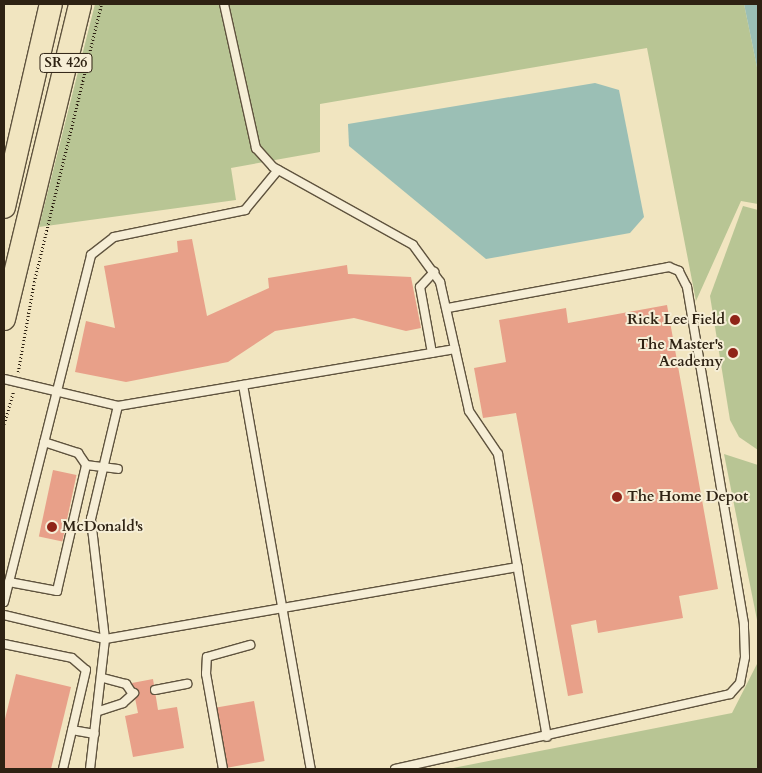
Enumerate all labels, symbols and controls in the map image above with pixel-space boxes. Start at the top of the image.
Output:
road number: SR 426 [38,52,94,74]
place label: Rick Lee Field [627,311,725,329]
marker: Rick Lee Field [729,314,741,326]
place label: The Master's Academy [637,335,723,370]
marker: The Master's Academy [727,347,739,359]
place label: The Home Depot [627,488,748,506]
marker: The Home Depot [611,491,623,503]
place label: McDonald's [62,518,143,536]
marker: McDonald's [46,521,58,533]

